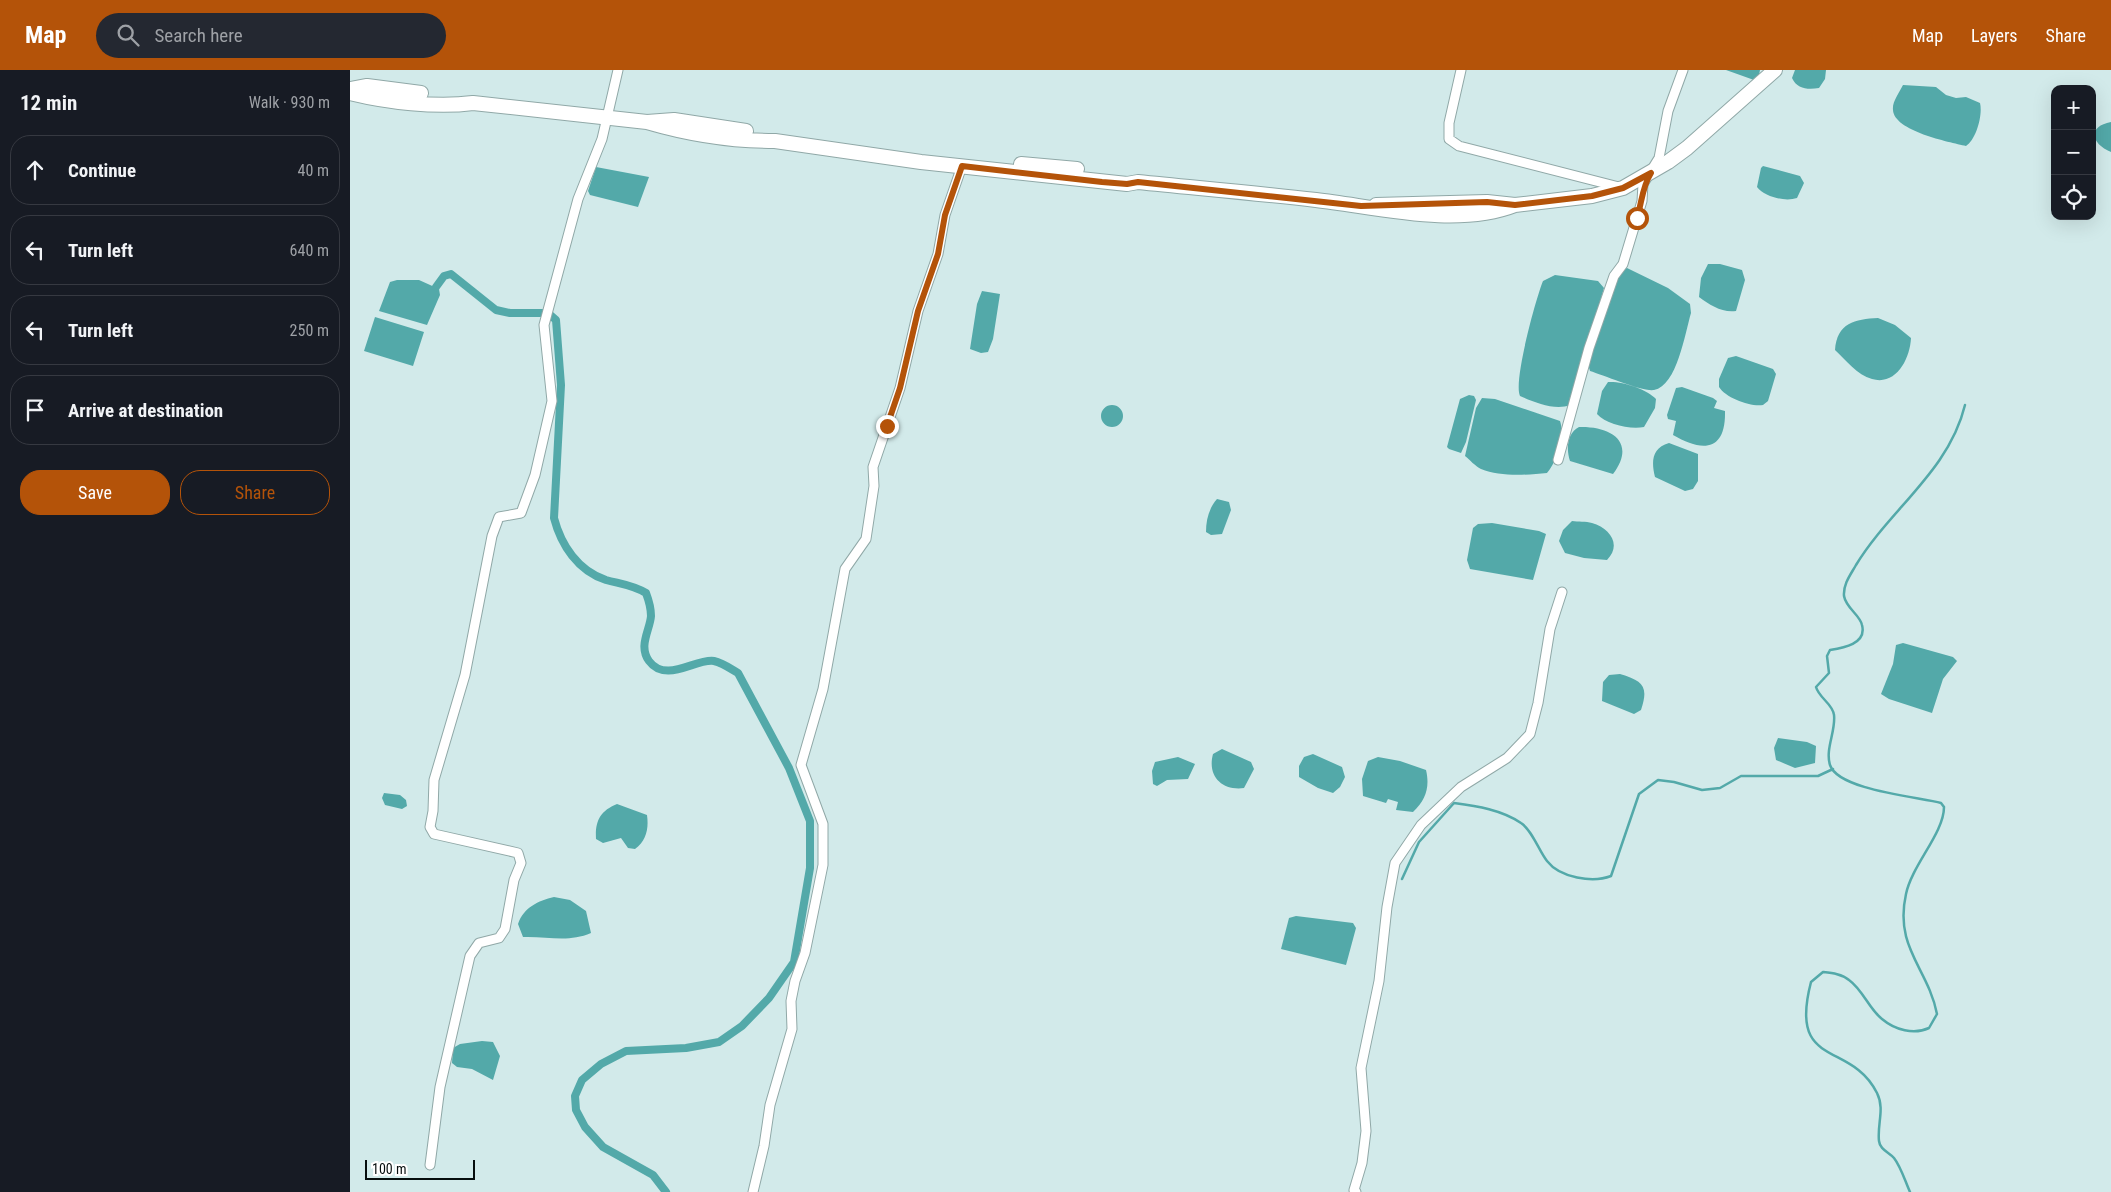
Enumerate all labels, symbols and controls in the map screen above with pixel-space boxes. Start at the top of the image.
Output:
search box [96,13,446,58]
text: Map [25,21,66,49]
icon: search [114,21,142,49]
text: Search here [154,24,243,47]
text: Map [1912,25,1943,46]
text: Layers [1971,25,2018,46]
text: Share [2046,25,2086,46]
map controls [2051,85,2096,220]
button: + [2051,85,2096,130]
text: 12 min [20,91,77,115]
text: Walk · 930 m [249,93,330,112]
button: − [2051,130,2096,175]
icon: ahead [21,156,49,184]
text: Continue [68,159,136,182]
text: 40 m [297,161,329,180]
button: locate [2051,175,2096,220]
route start [1626,207,1649,230]
icon: left [21,236,49,264]
text: Turn left [68,239,133,262]
text: 640 m [290,241,329,260]
icon: left [21,316,49,344]
text: Turn left [68,319,133,342]
text: 250 m [290,321,329,340]
icon: arrive [21,396,49,424]
text: Arrive at destination [68,399,223,422]
route end [876,415,899,438]
button: Save [20,470,170,515]
button: Share [180,470,330,515]
scale bar [365,1157,475,1180]
text: 100 m [372,1161,407,1177]

